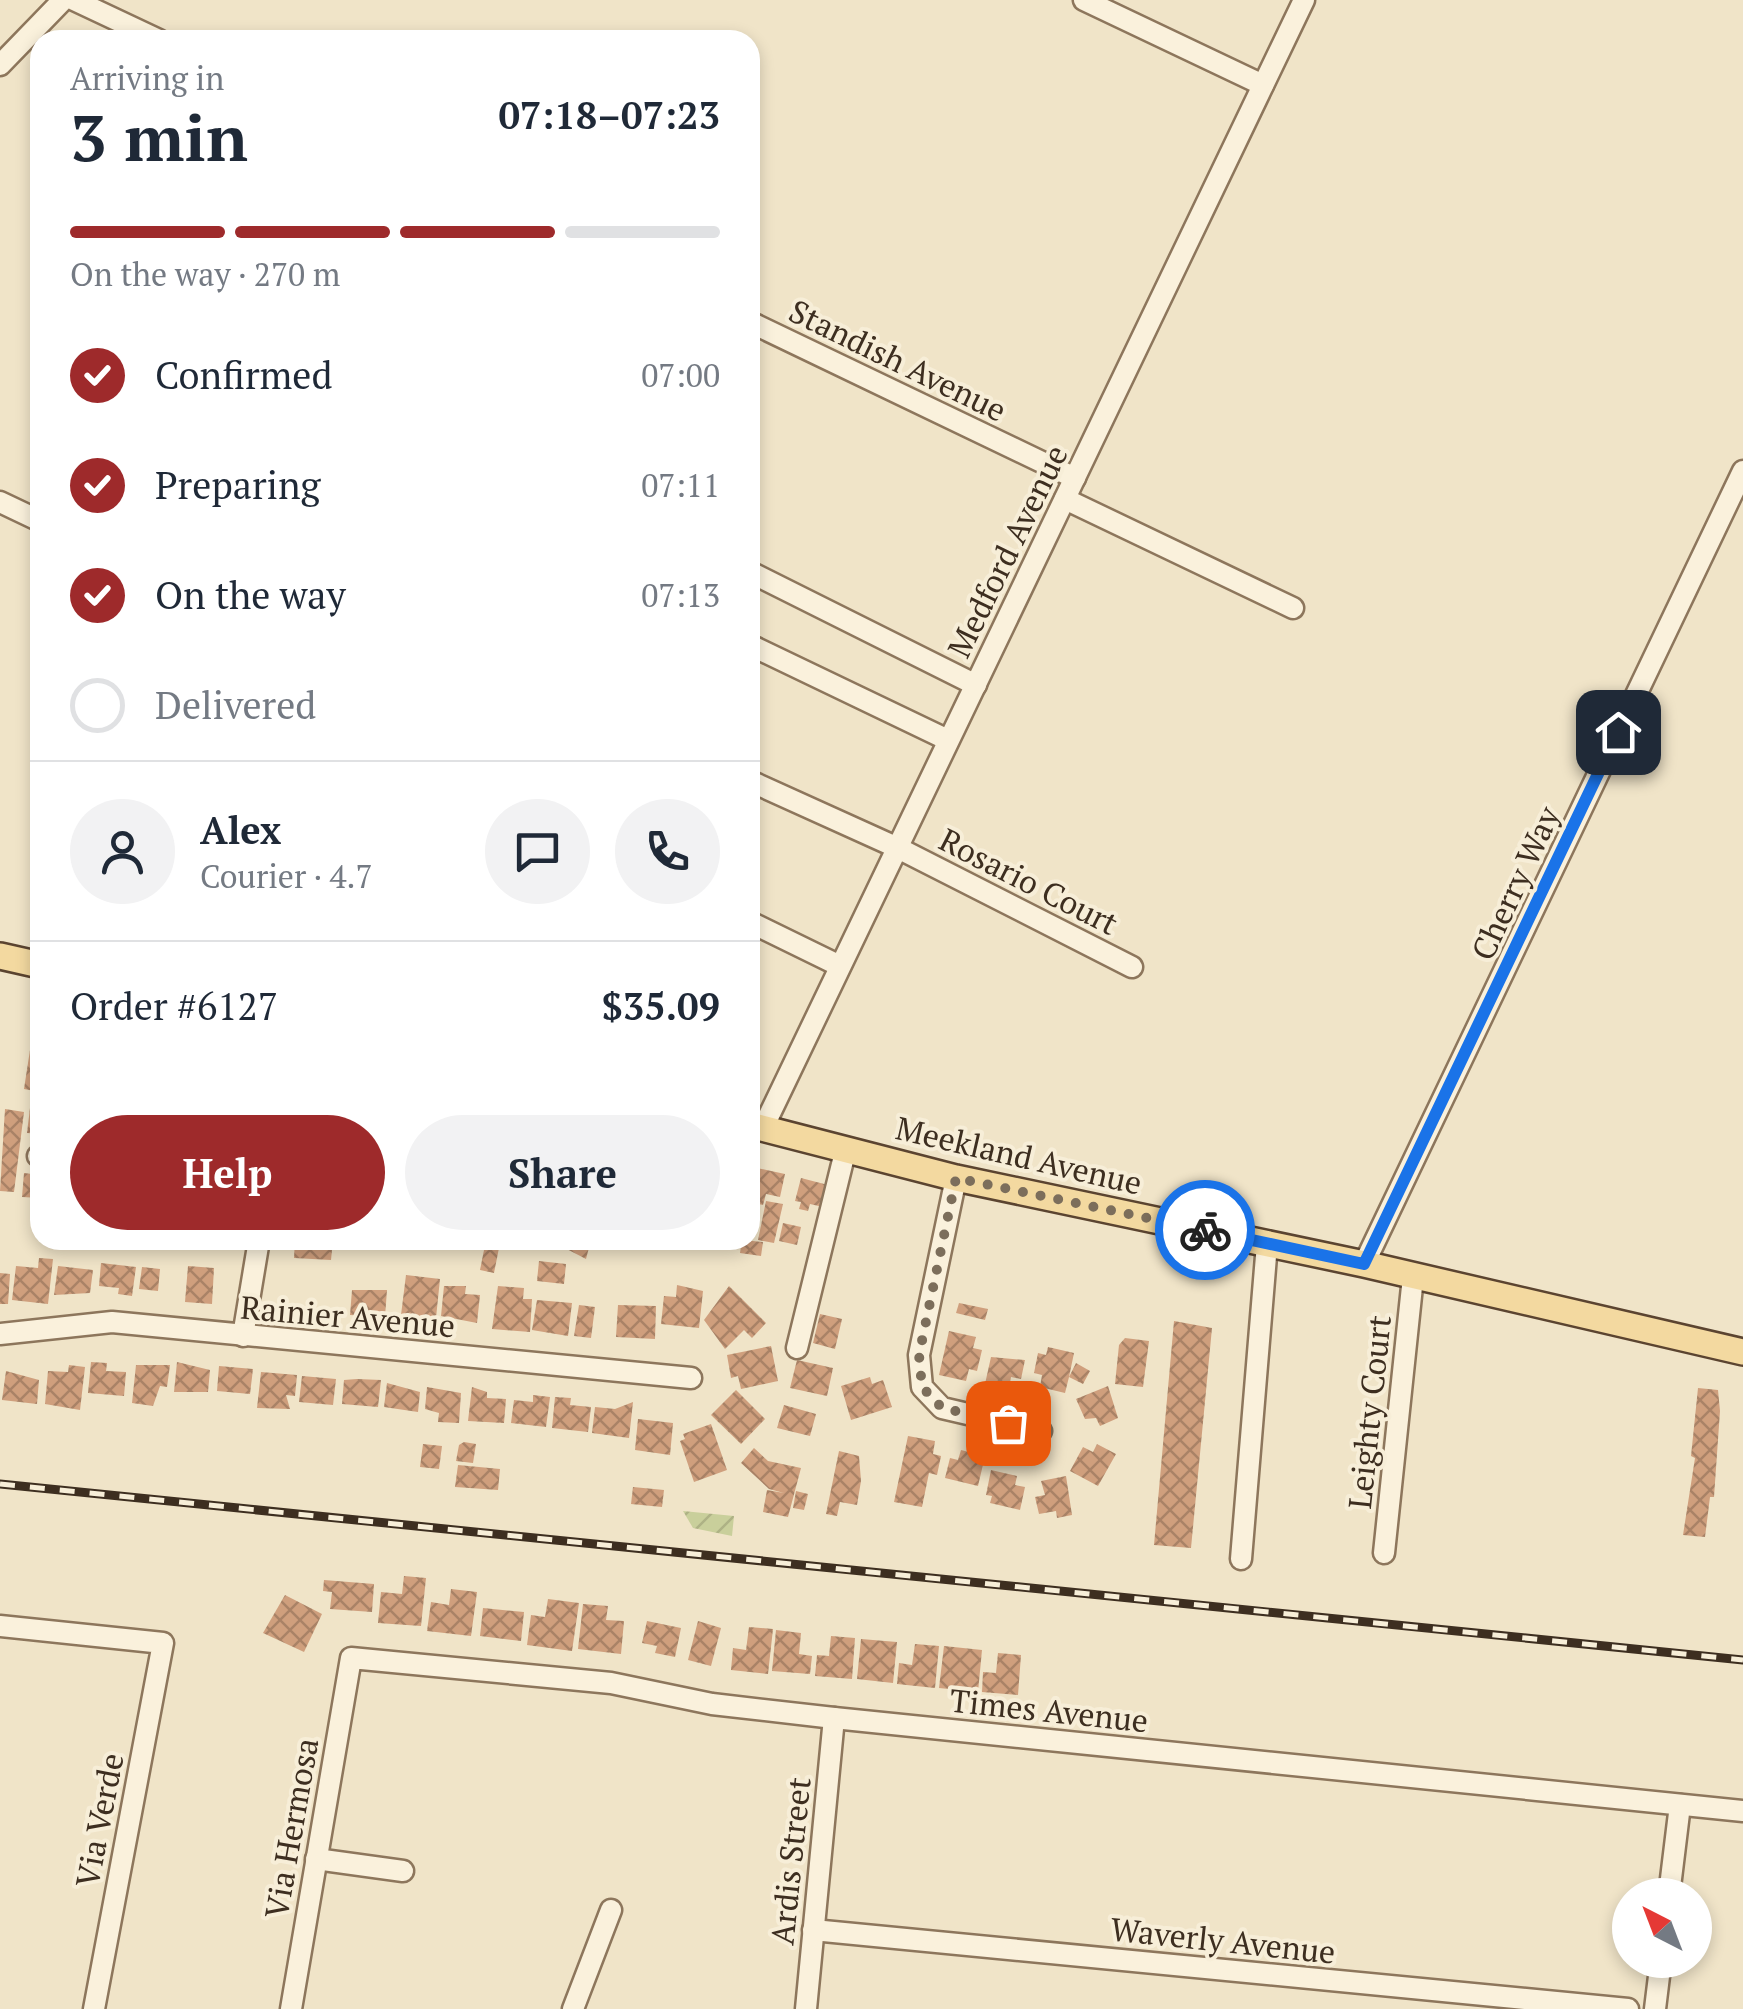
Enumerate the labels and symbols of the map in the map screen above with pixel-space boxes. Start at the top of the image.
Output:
street label: Standish Avenue [783,289,1013,431]
street label: Medford Avenue [937,438,1077,664]
pin [1576,690,1661,775]
street label: Cherry Way [1461,799,1569,967]
street label: Rosario Court [933,818,1125,944]
street label: Meekland Avenue [892,1106,1146,1204]
courier [1155,1180,1255,1280]
street label: Rainier Avenue [239,1286,457,1346]
street label: Leighty Court [1338,1313,1400,1511]
pin [966,1381,1051,1466]
street label: Times Avenue [948,1679,1150,1741]
street label: Via Hermosa [254,1735,328,1921]
street label: Via Verde [65,1749,133,1891]
street label: Ardis Street [760,1775,820,1947]
north arrow [1612,1878,1712,1978]
street label: Waverly Avenue [1109,1907,1337,1973]

